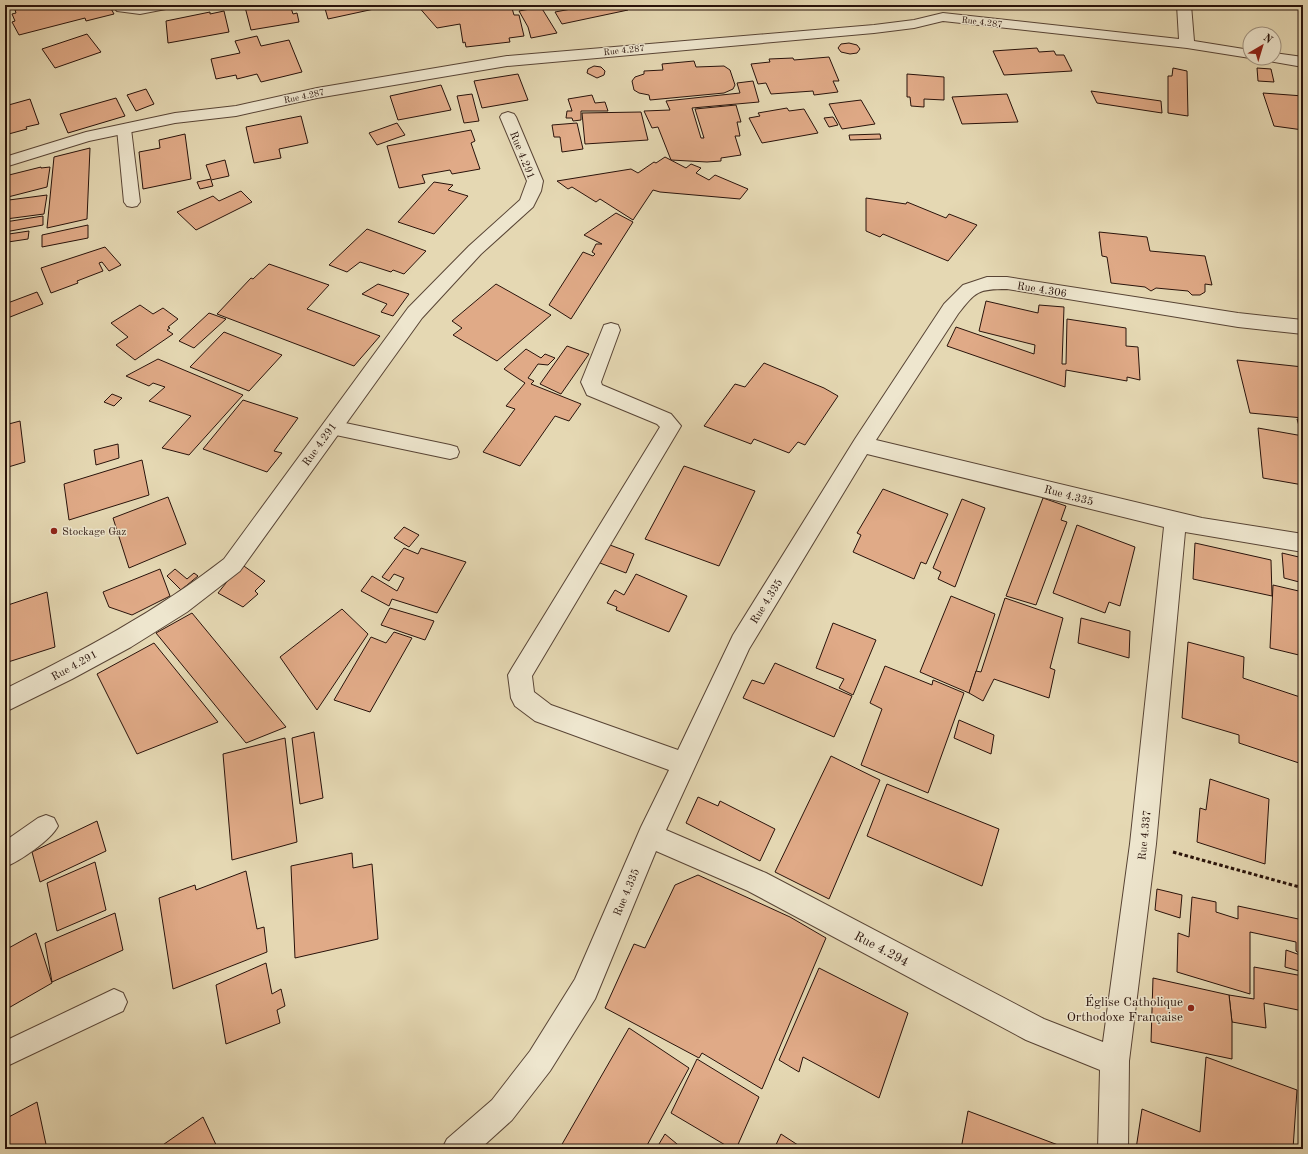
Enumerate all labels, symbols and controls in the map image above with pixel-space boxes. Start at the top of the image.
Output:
street label: Rue 4.287 [961,16,1003,29]
north arrow [1242,26,1282,66]
text: N [1261,32,1274,47]
street label: Rue 4.287 [603,44,645,57]
street label: Rue 4.287 [283,88,325,105]
street label: Rue 4.291 [507,130,536,181]
street label: Rue 4.306 [1016,281,1068,300]
street label: Rue 4.291 [301,421,340,469]
street label: Rue 4.335 [1043,485,1094,508]
marker: Stockage Gaz [49,526,59,536]
place label: Stockage Gaz [62,527,127,538]
street label: Rue 4.335 [749,577,785,626]
street label: Rue 4.291 [50,649,99,683]
street label: Rue 4.337 [1137,809,1154,861]
street label: Rue 4.335 [612,867,642,918]
street label: Rue 4.294 [852,930,911,969]
place label: Église Catholique Orthodoxe Française [1067,994,1183,1024]
marker: Église Catholique Orthodoxe Française [1186,1003,1196,1013]

